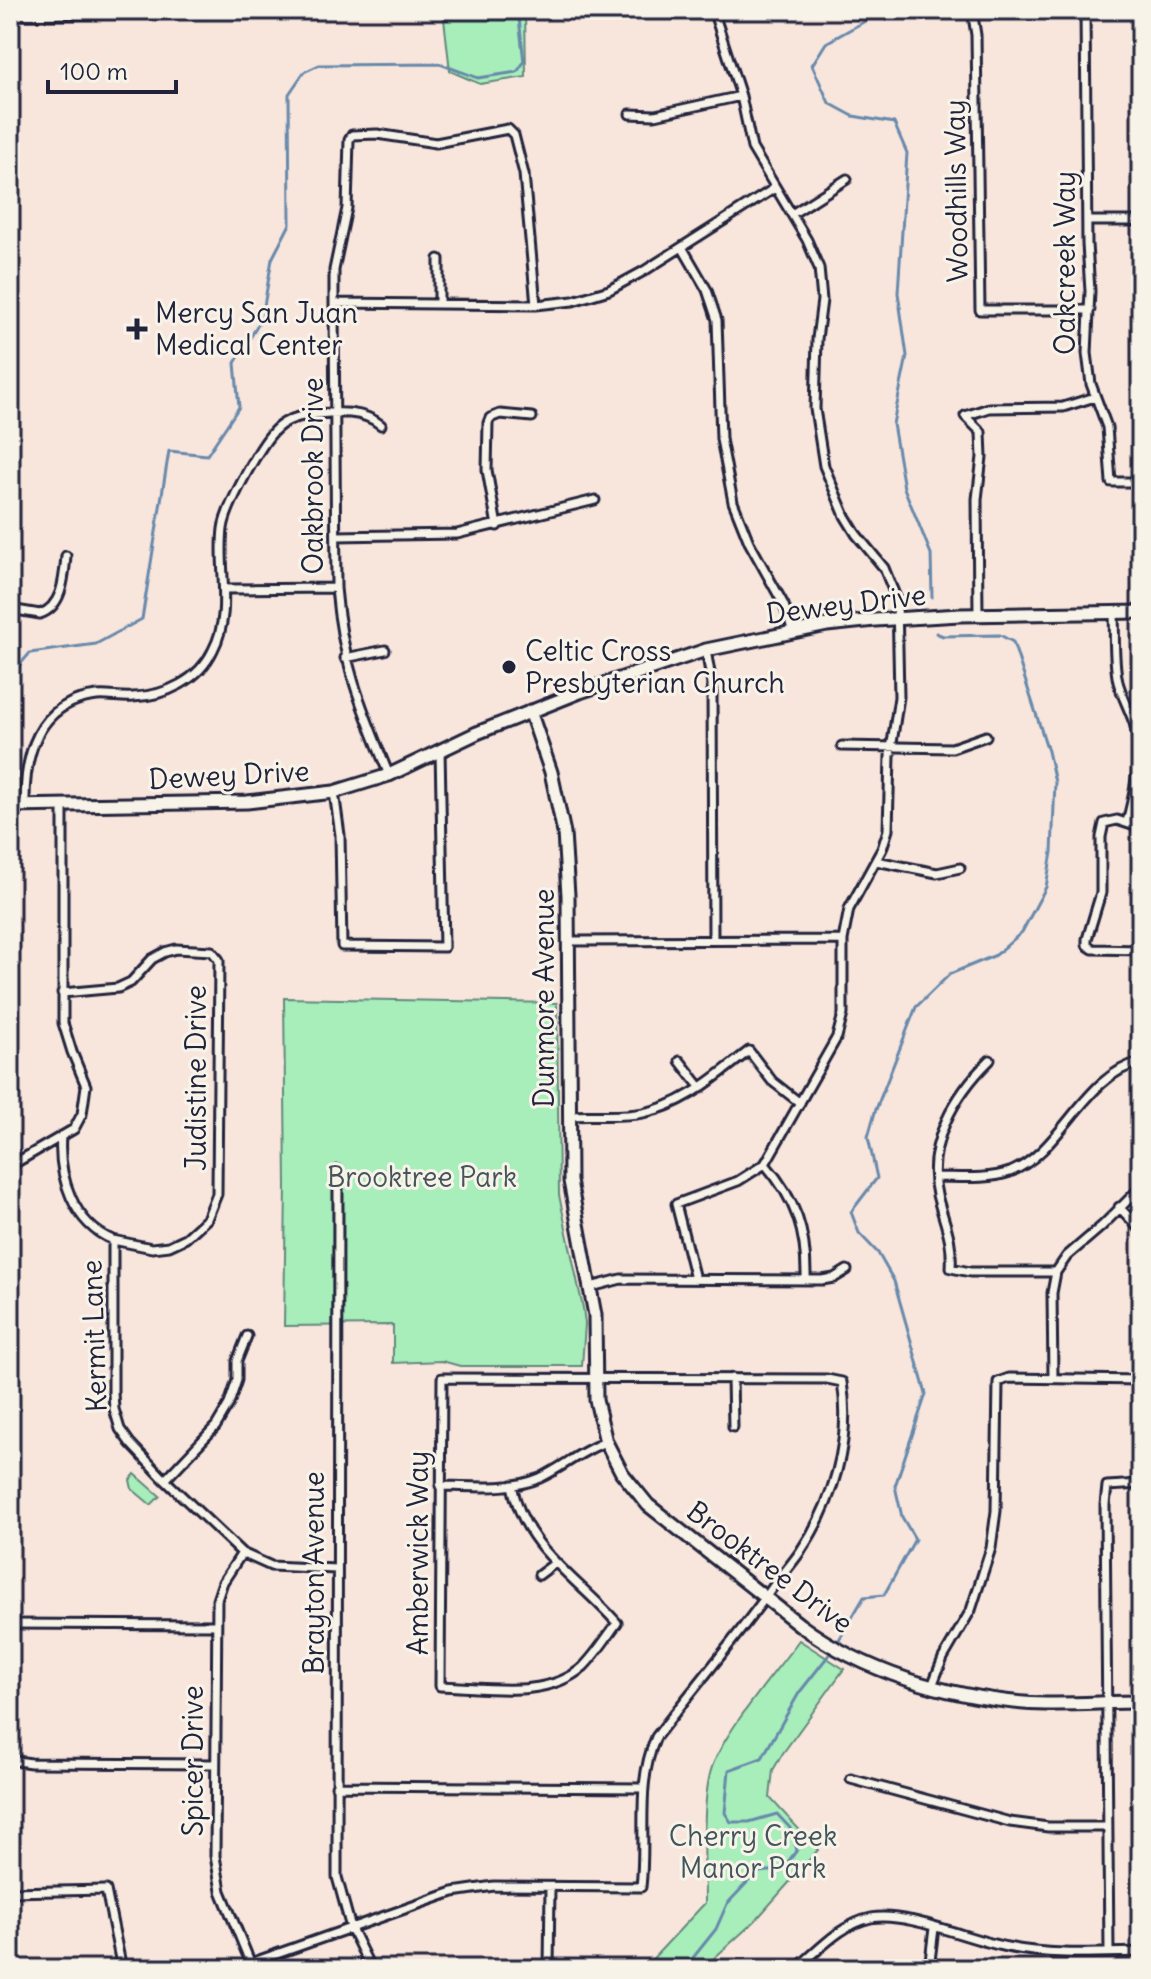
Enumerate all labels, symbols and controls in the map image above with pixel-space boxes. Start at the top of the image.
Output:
scale bar [48,44,176,94]
text: 100 m [60,56,128,86]
street label: Woodhills Way [936,99,976,283]
street label: Oakcreek Way [1047,171,1083,355]
place label: Mercy San Juan Medical Center [155,295,358,363]
marker: Mercy San Juan Medical Center [126,318,148,340]
street label: Oakbrook Drive [295,377,331,575]
street label: Dewey Drive [764,576,928,632]
place label: Celtic Cross Presbyterian Church [525,633,785,701]
marker: Celtic Cross Presbyterian Church [500,658,518,676]
street label: Dewey Drive [148,753,310,797]
street label: Dunmore Avenue [526,889,562,1107]
street label: Judistine Drive [178,985,214,1171]
park label: Brooktree Park [327,1159,517,1195]
street label: Kermit Lane [73,1259,115,1413]
street label: Amberwick Way [400,1451,436,1655]
street label: Brayton Avenue [296,1471,332,1675]
street label: Brooktree Drive [680,1493,860,1641]
street label: Spicer Drive [175,1686,211,1836]
park label: Cherry Creek Manor Park [669,1818,837,1886]

